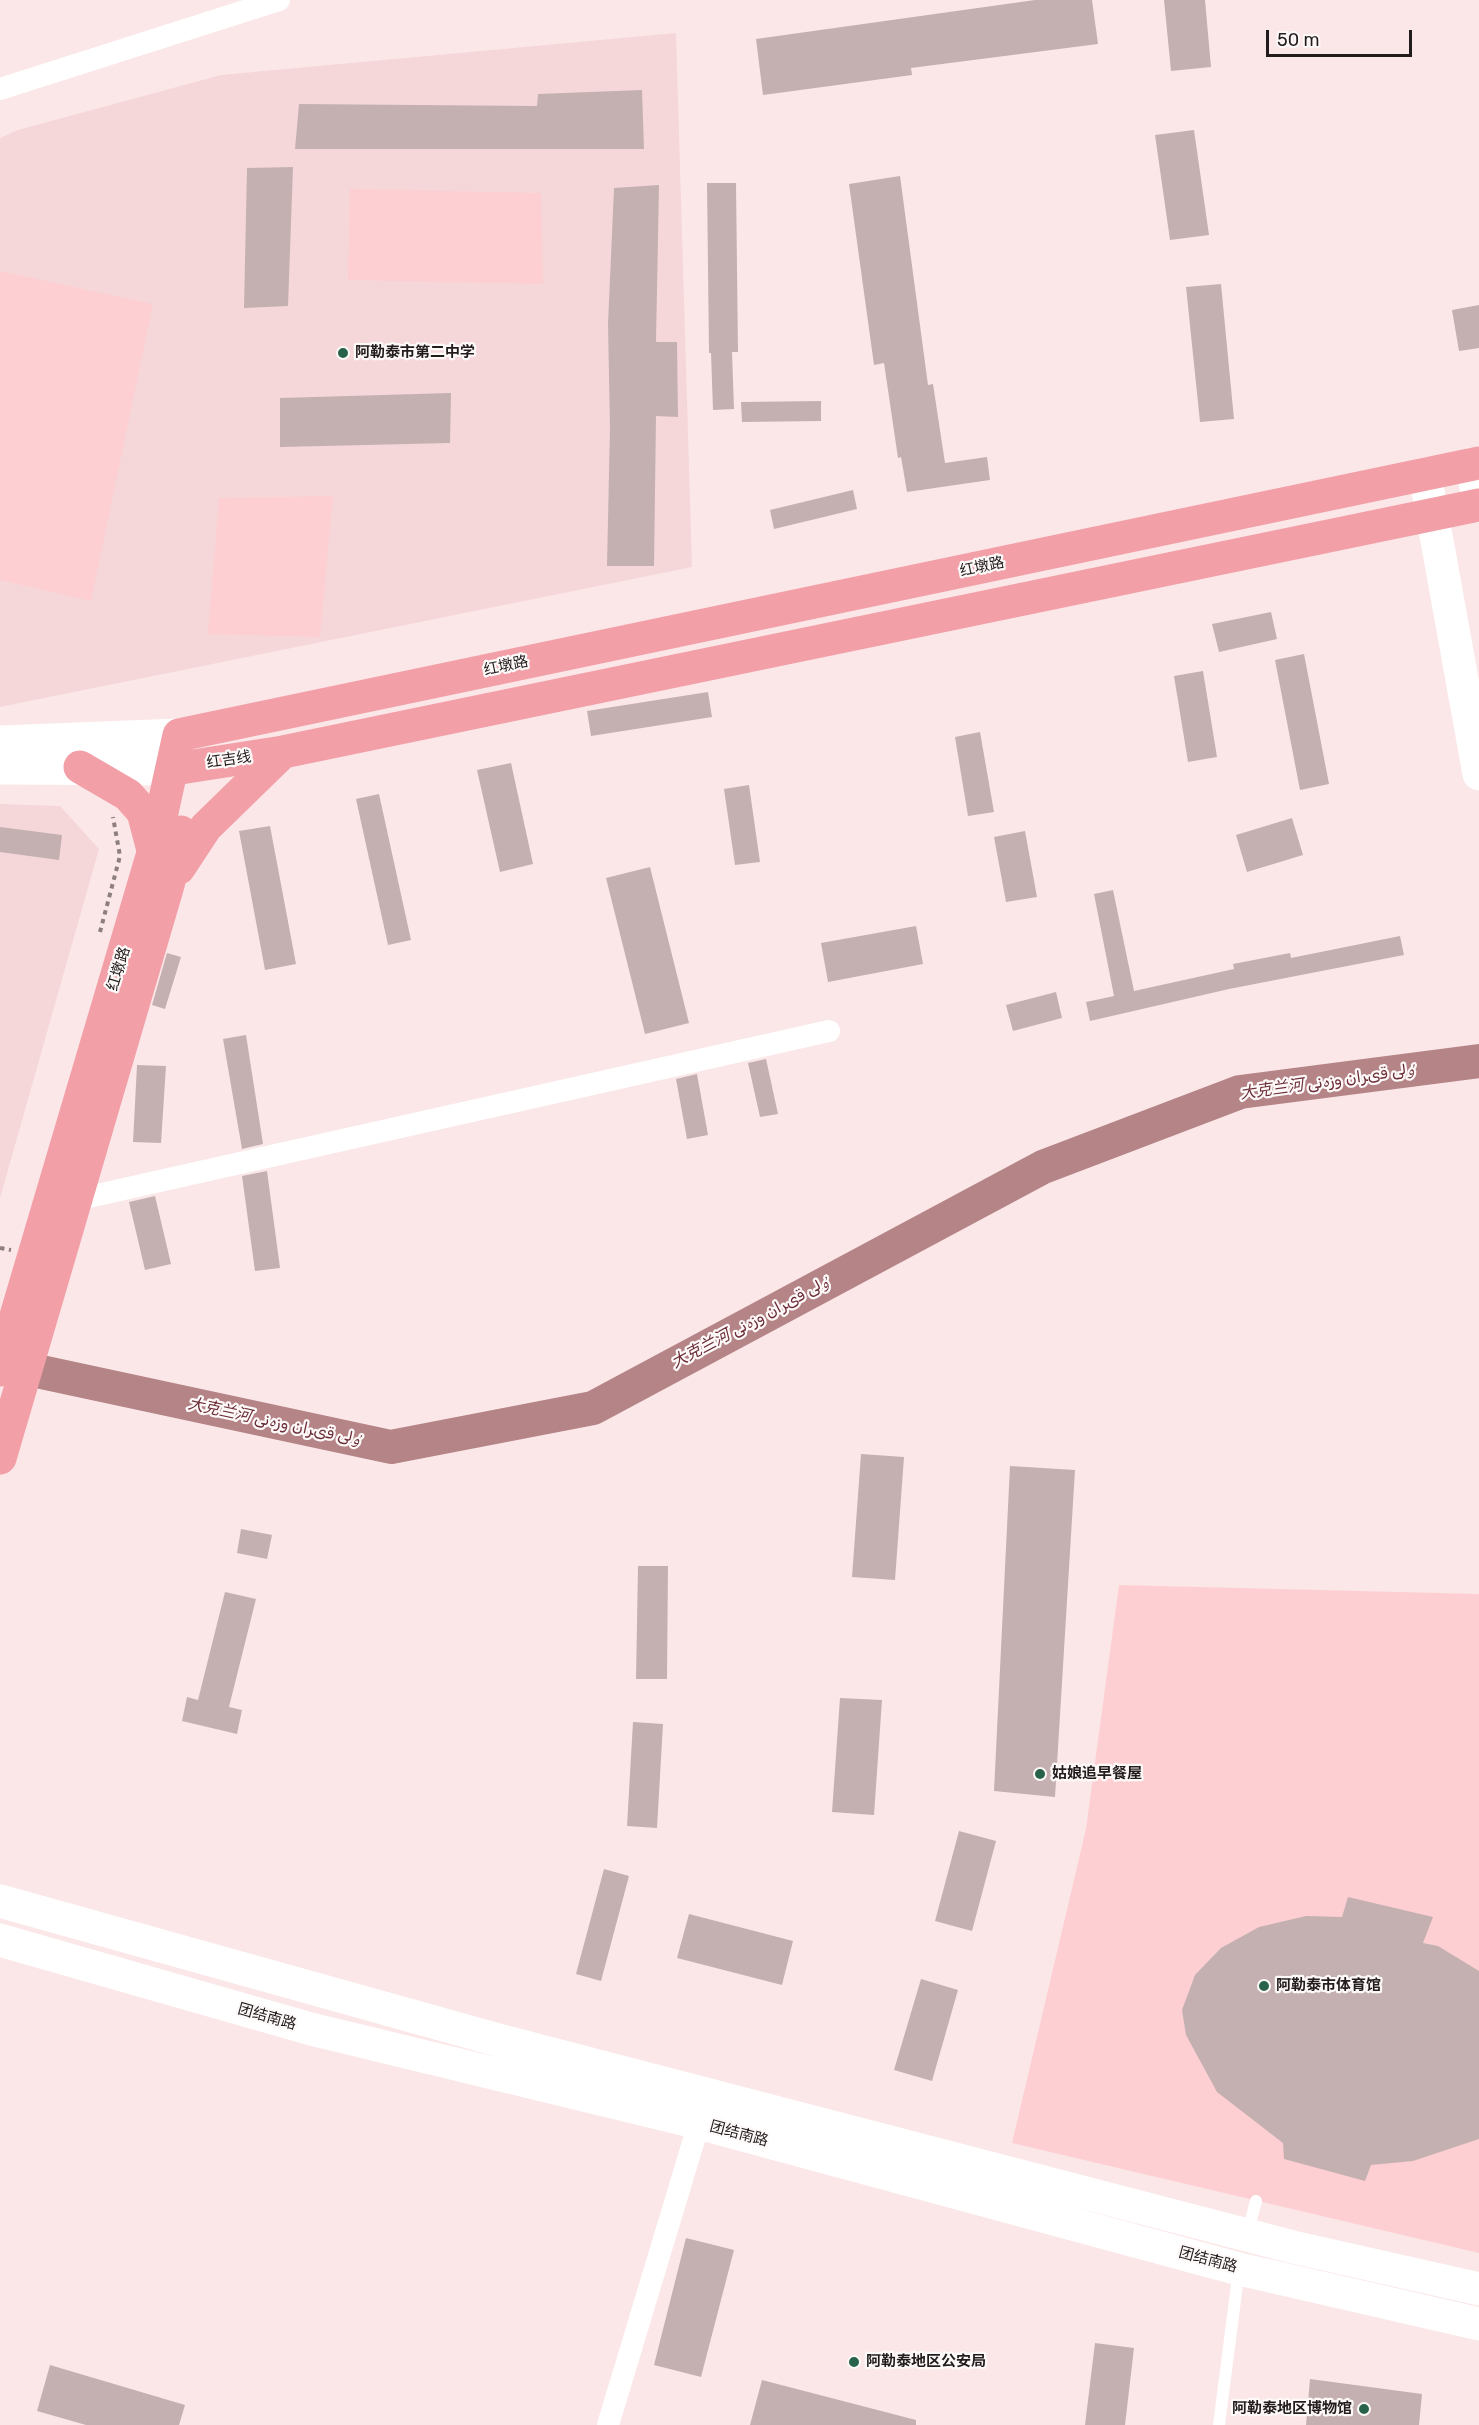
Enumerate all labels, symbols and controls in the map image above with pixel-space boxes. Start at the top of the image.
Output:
scale bar [1269,18,1414,56]
text: 50 m [1277,29,1320,51]
place label: 阿勒泰市第二中学 [355,344,475,362]
marker: 阿勒泰市第二中学 [336,346,350,360]
street label: 红墩路 [958,554,1006,580]
street label: 红墩路 [482,653,530,679]
street label: 红吉线 [205,748,253,772]
street label: 红墩路 [104,945,134,993]
water label: 大克兰河 ۇلى قىران وزەنى [1239,1060,1415,1104]
water label: 大克兰河 ۇلى قىران وزەنى [668,1273,832,1373]
water label: 大克兰河 ۇلى قىران وزەنى [186,1394,362,1450]
place label: 姑娘追早餐屋 [1052,1765,1142,1783]
marker: 姑娘追早餐屋 [1033,1767,1047,1781]
place label: 阿勒泰市体育馆 [1276,1977,1381,1995]
marker: 阿勒泰市体育馆 [1257,1979,1271,1993]
street label: 团结南路 [236,2000,298,2034]
street label: 团结南路 [708,2118,770,2150]
street label: 团结南路 [1177,2244,1239,2276]
place label: 阿勒泰地区公安局 [866,2353,986,2371]
marker: 阿勒泰地区公安局 [847,2355,861,2369]
place label: 阿勒泰地区博物馆 [1232,2400,1352,2418]
marker: 阿勒泰地区博物馆 [1357,2402,1371,2416]

